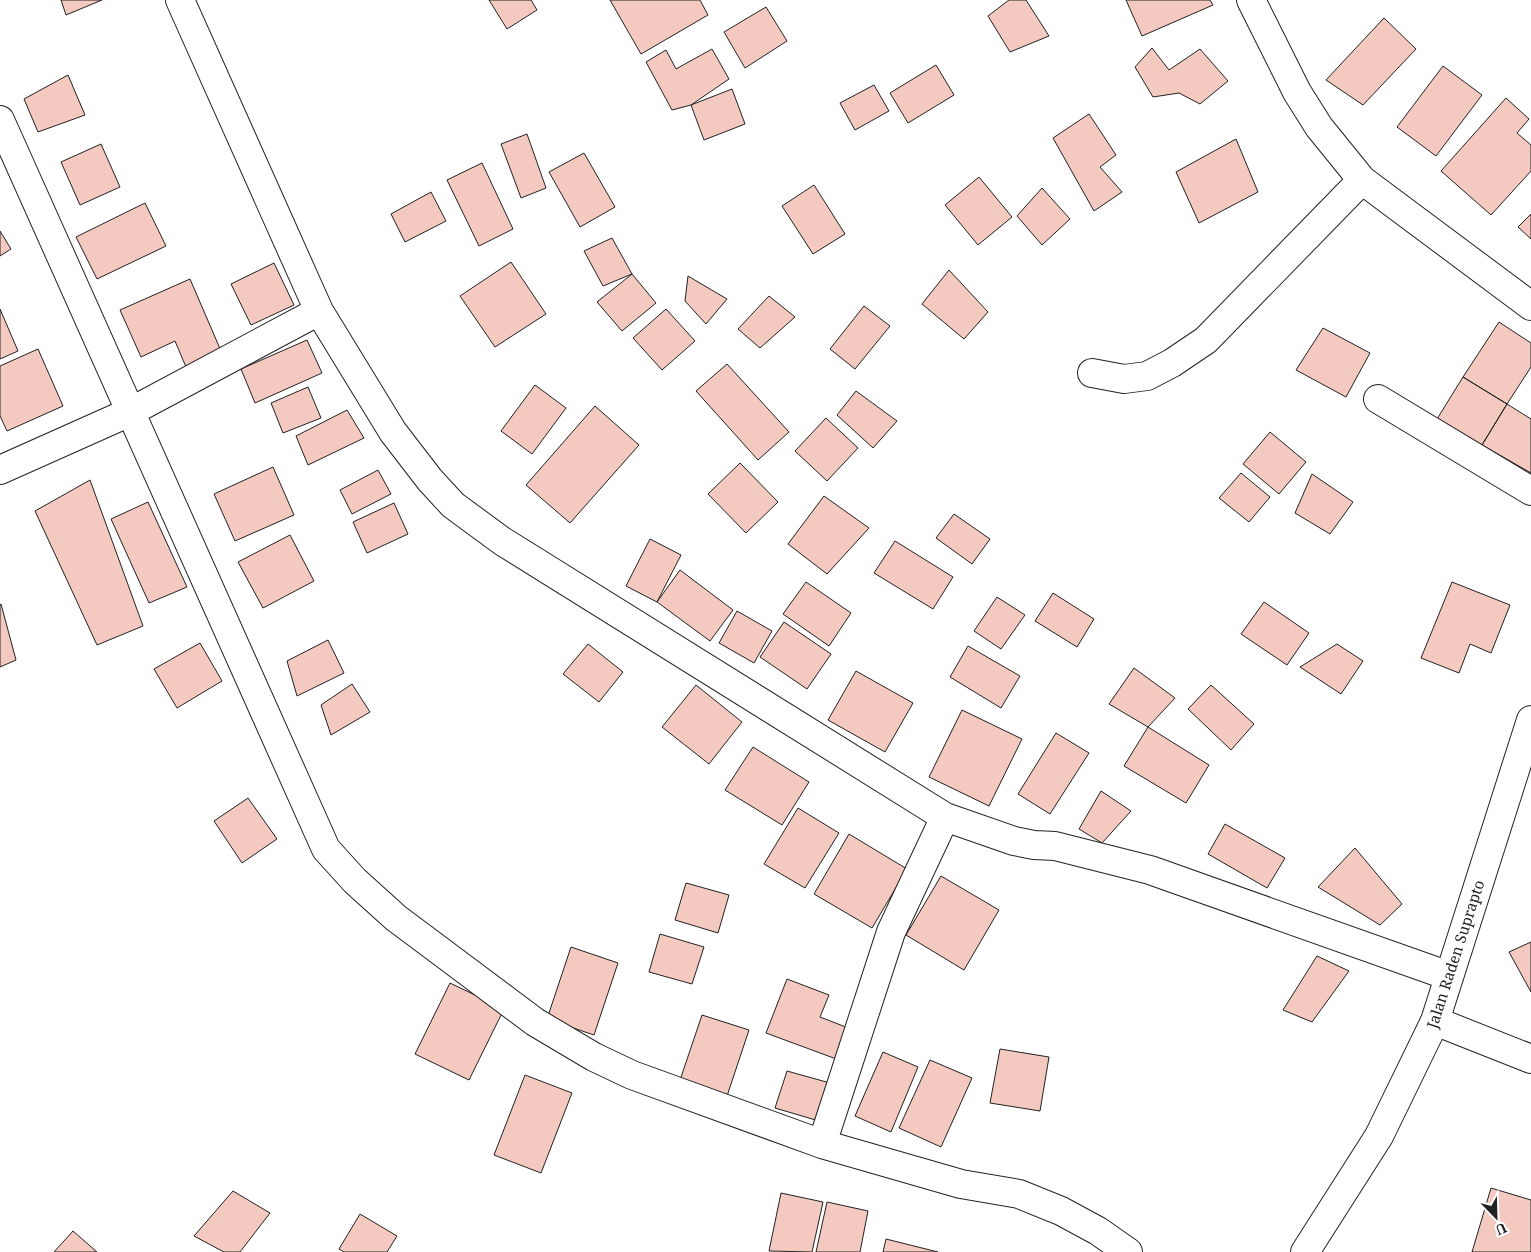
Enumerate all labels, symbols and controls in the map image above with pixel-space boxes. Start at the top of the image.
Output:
street label: Jalan Raden Suprapto [1421,877,1488,1032]
north arrow [1471,1192,1521,1242]
text: U [1492,1219,1510,1240]

